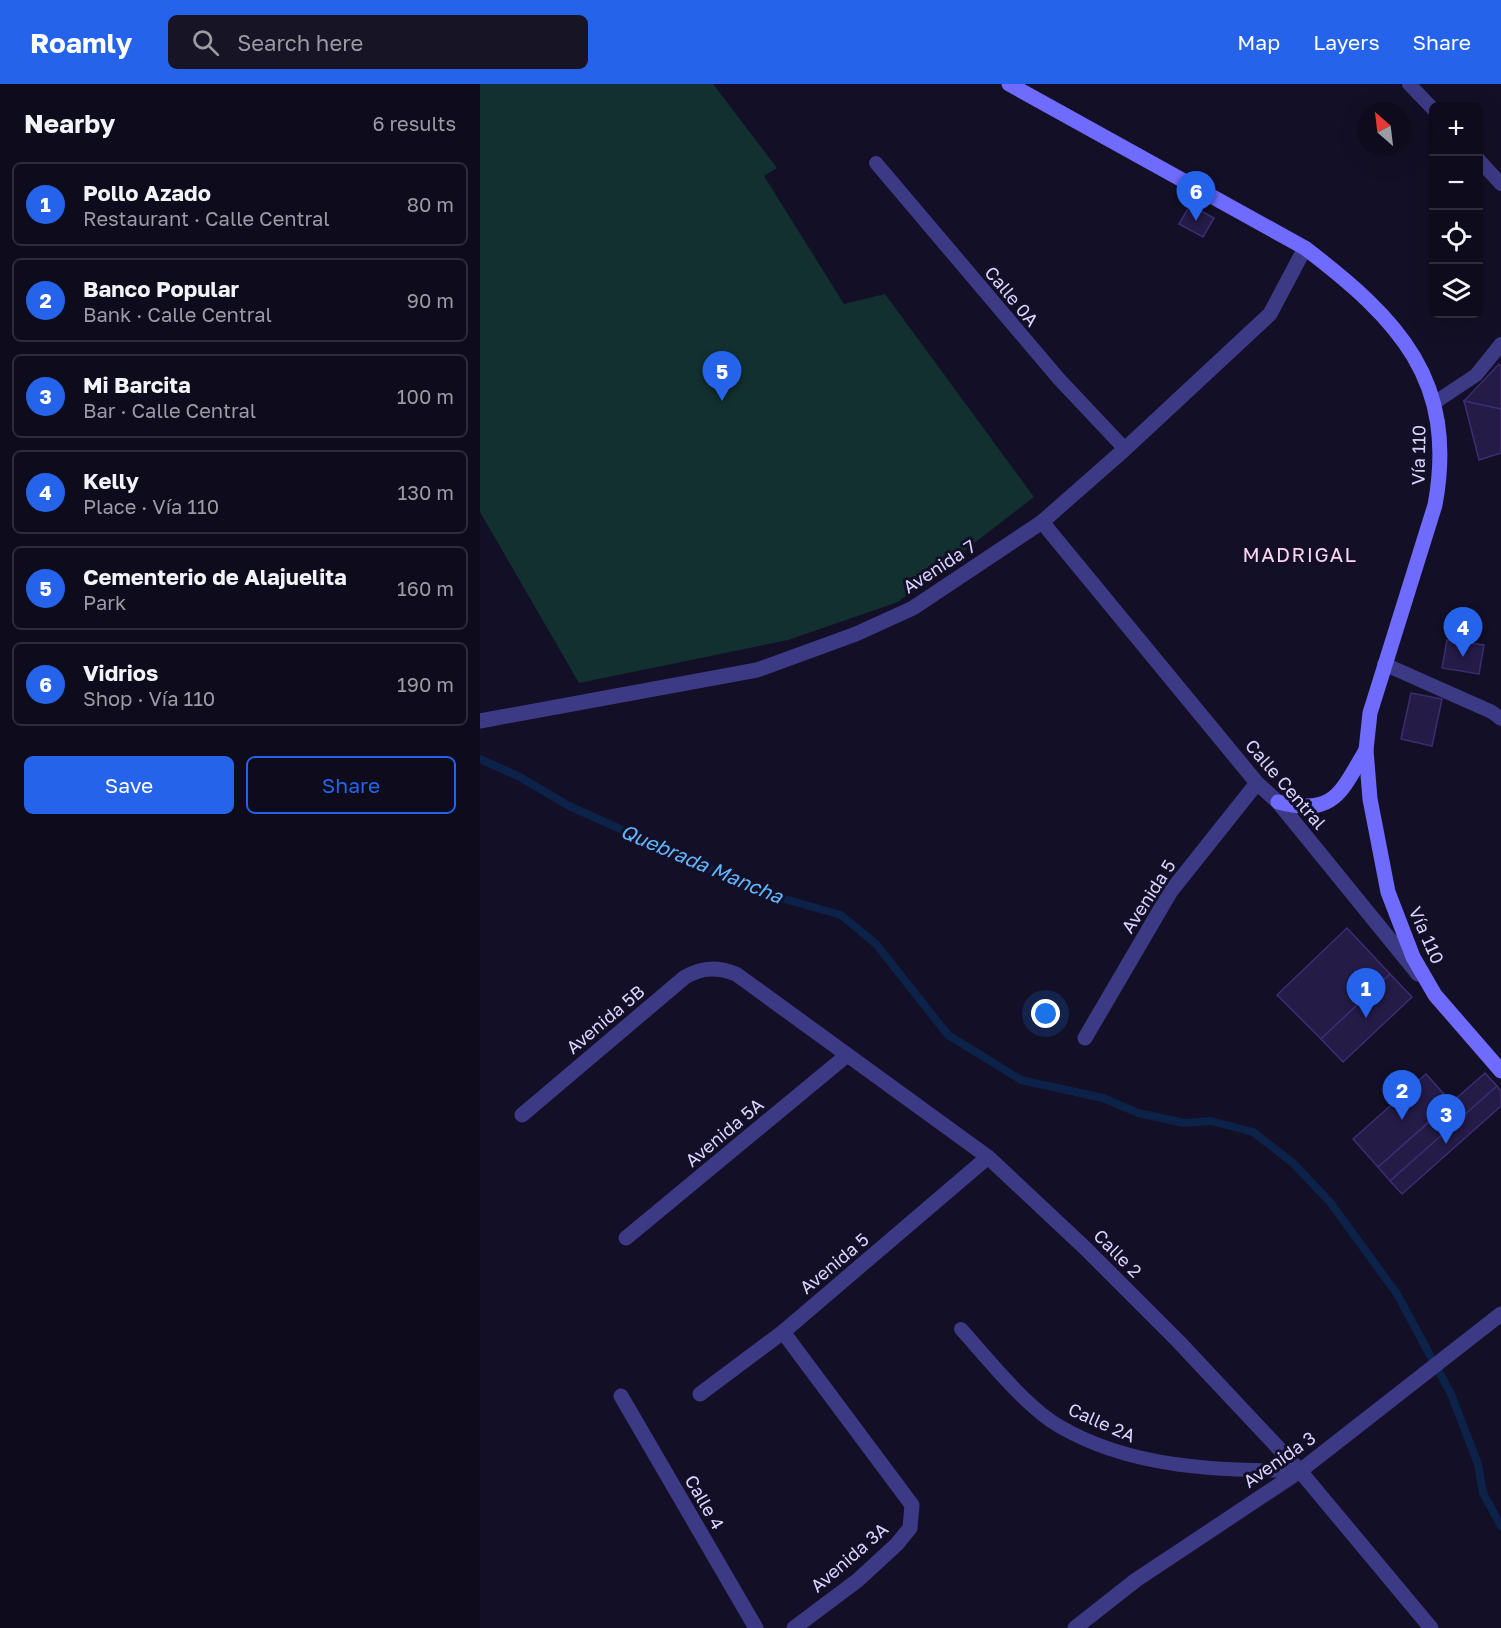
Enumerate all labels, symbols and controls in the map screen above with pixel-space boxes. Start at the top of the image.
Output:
search box [168,15,588,69]
text: Roamly [30,26,132,59]
icon: search [189,26,222,59]
text: Search here [237,29,363,56]
text: Map [1237,29,1280,55]
text: Layers [1313,29,1380,55]
text: Share [1413,29,1471,55]
north arrow [1357,102,1411,156]
map controls [1429,102,1483,318]
button: + [1429,102,1483,156]
text: Nearby [24,108,115,139]
text: 6 results [372,111,456,135]
button: − [1429,156,1483,210]
pin: 6 [1176,172,1216,221]
text: Pollo Azado [83,179,211,206]
text: 1 [40,192,51,216]
text: 80 m [407,192,454,216]
text: Restaurant · Calle Central [83,206,330,230]
button: locate [1429,210,1483,264]
street label: Calle 0A [980,261,1044,331]
button: layers [1429,264,1483,318]
text: Banco Popular [83,275,239,302]
text: 2 [39,288,52,312]
text: 90 m [407,288,454,312]
text: Bank · Calle Central [83,302,272,326]
pin: 5 [702,352,742,401]
text: Mi Barcita [83,371,191,398]
text: 3 [39,384,52,408]
text: 100 m [397,384,454,408]
text: Bar · Calle Central [83,398,256,422]
street label: Vía 110 [1406,425,1430,485]
text: Kelly [83,467,139,494]
text: 4 [39,480,52,504]
text: 130 m [398,480,454,504]
text: Place · Vía 110 [83,494,219,518]
street label: Avenida 7 [898,534,980,598]
district label: MADRIGAL [1243,542,1357,566]
text: Cementerio de Alajuelita [83,563,347,590]
text: 5 [39,576,52,600]
text: 160 m [397,576,454,600]
text: Park [83,590,126,614]
pin: 4 [1444,608,1482,657]
text: Vidrios [83,659,158,686]
text: 6 [39,672,52,696]
text: 190 m [397,672,454,696]
text: Shop · Vía 110 [83,686,215,710]
street label: Calle Central [1241,734,1331,834]
button: Save [24,756,234,814]
button: Share [246,756,456,814]
water label: Quebrada Mancha [617,818,787,908]
street label: Avenida 5 [1116,855,1180,937]
street label: Vía 110 [1405,903,1449,967]
pin: 1 [1346,968,1386,1018]
street label: Avenida 5B [561,980,649,1058]
your location [1031,999,1060,1028]
pin: 2 [1382,1070,1422,1120]
street label: Avenida 5A [680,1093,768,1171]
pin: 3 [1426,1094,1466,1144]
street label: Calle 2 [1089,1224,1147,1282]
street label: Avenida 5 [795,1228,873,1298]
street label: Calle 2A [1065,1397,1139,1447]
street label: Avenida 3 [1239,1426,1319,1492]
street label: Calle 4 [681,1471,729,1533]
street label: Avenida 3A [806,1517,892,1597]

